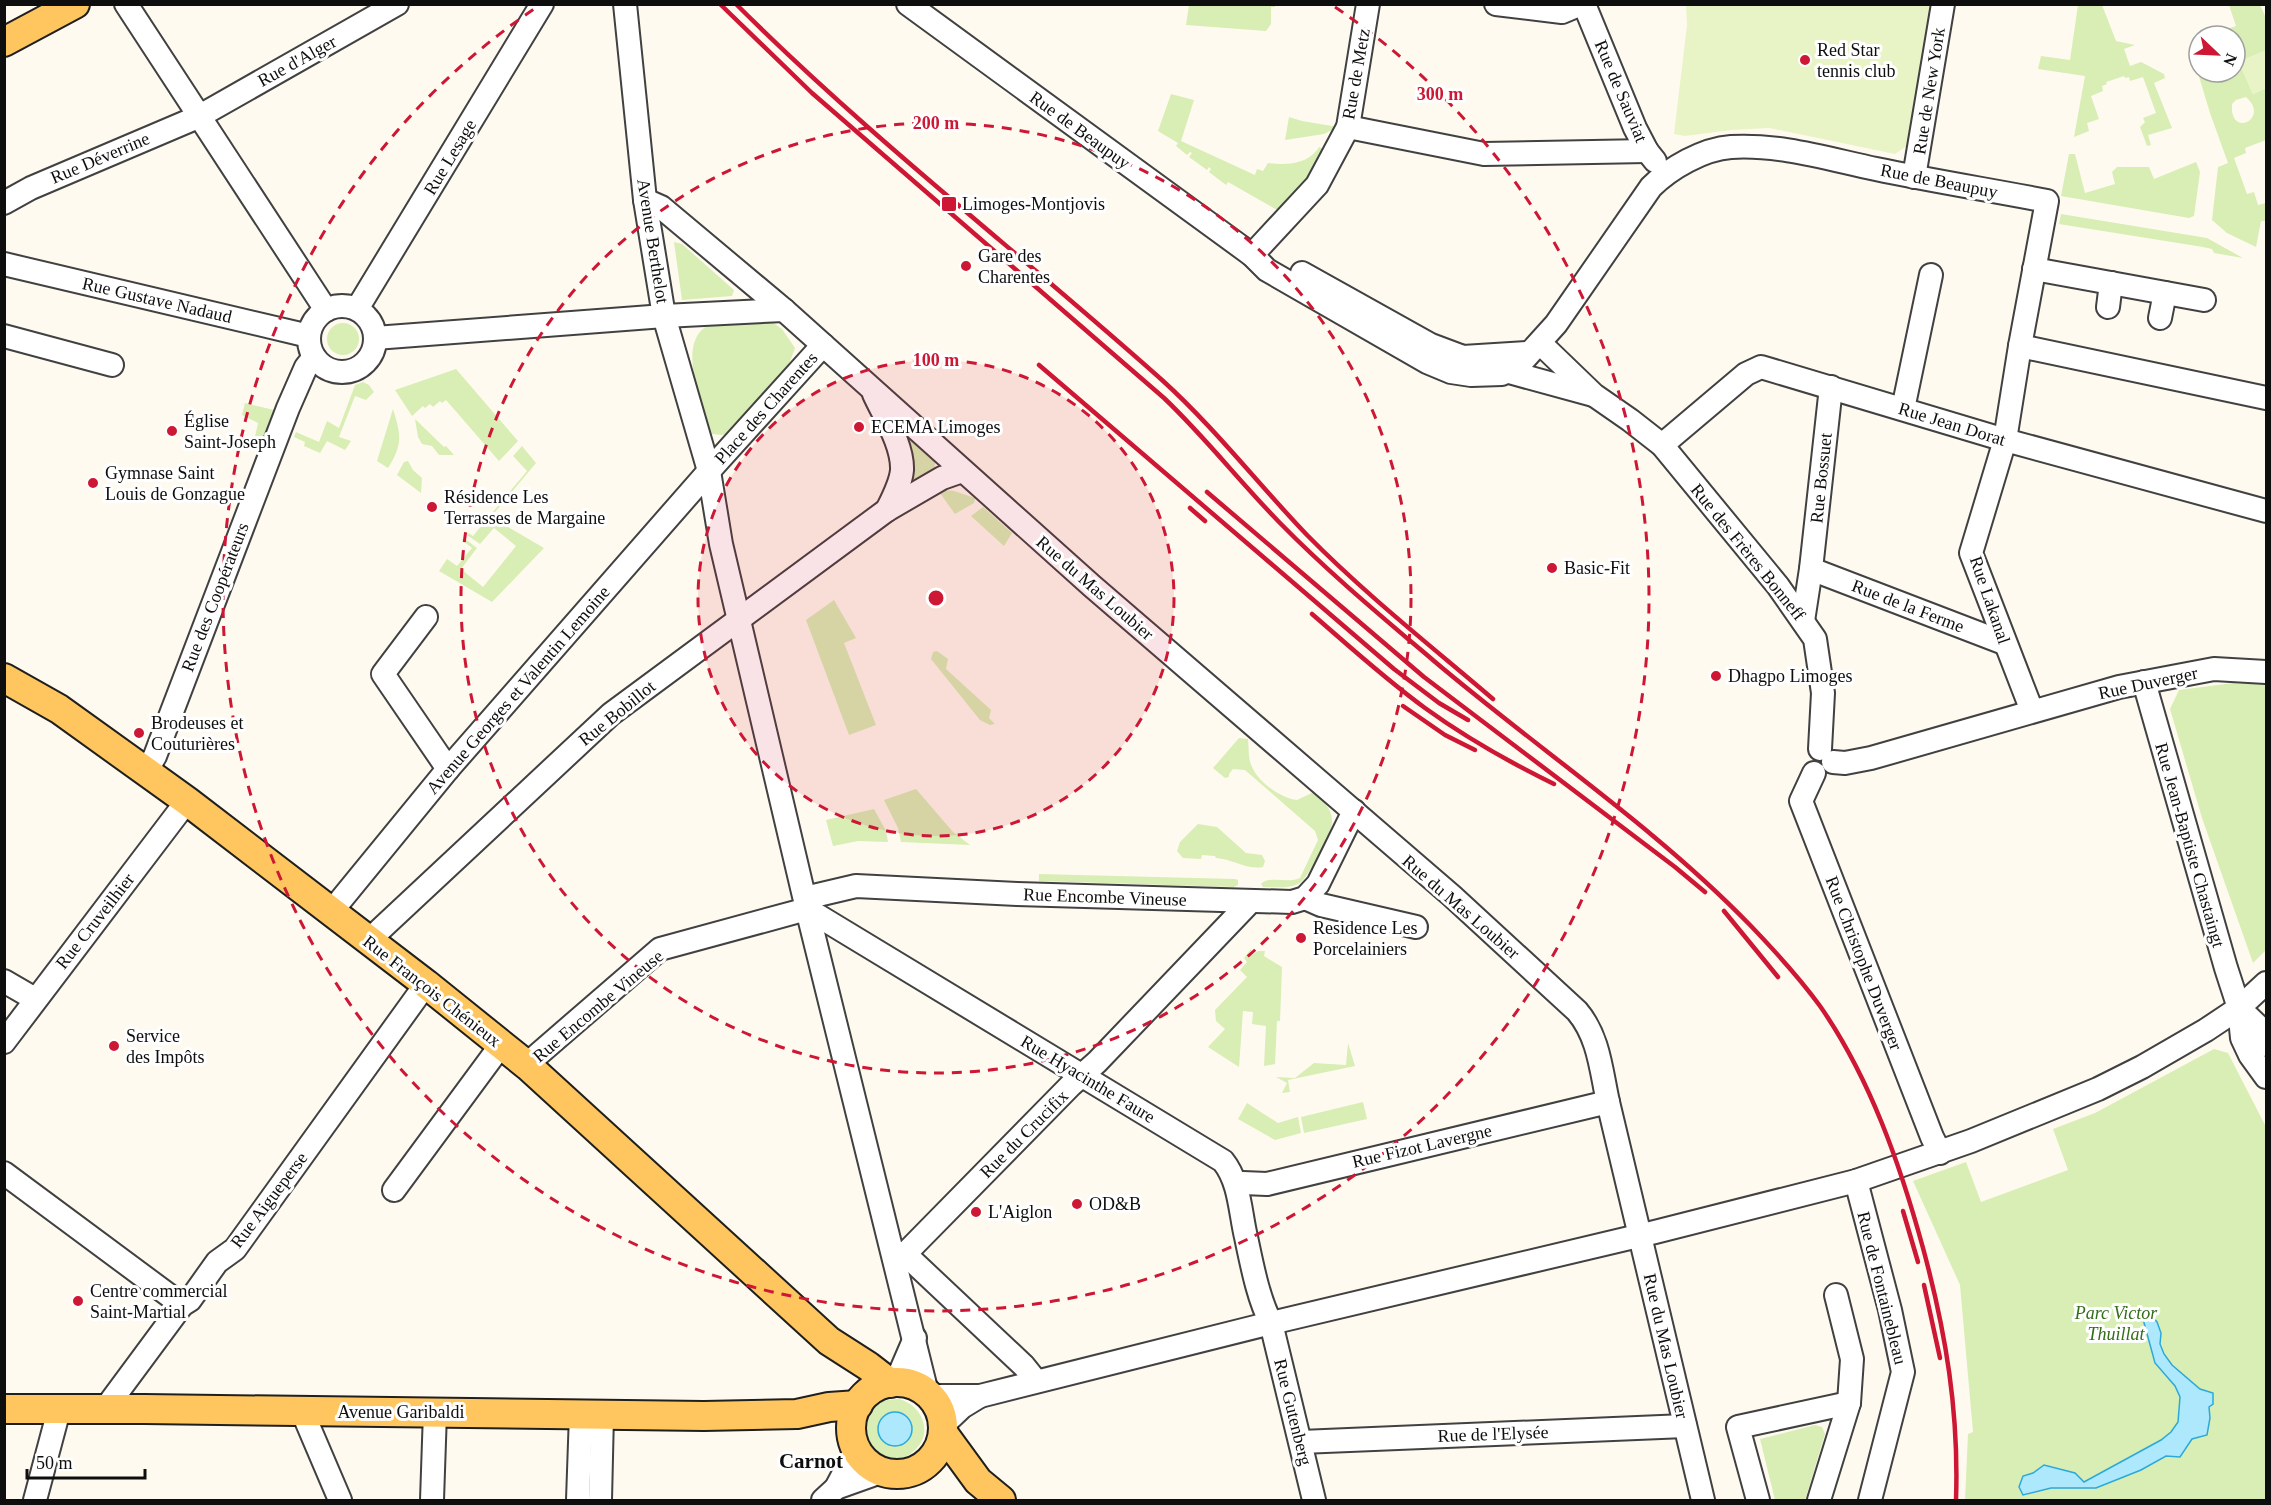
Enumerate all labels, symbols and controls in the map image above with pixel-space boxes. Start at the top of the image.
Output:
north arrow [2187,24,2247,84]
street label: Rue de New York [1909,26,1949,156]
street label: Rue de Metz [1338,27,1374,121]
street label: Rue d'Alger [254,31,340,91]
street label: Rue de Sauviat [1591,37,1651,145]
place label: Red Star tennis club [1817,40,1896,81]
text: N [2220,51,2240,69]
marker: Red Star tennis club [1798,53,1812,67]
text: 300 m [1417,84,1463,104]
street label: Rue de Beaupuy [1026,87,1134,173]
text: 200 m [913,113,959,133]
street label: Rue Lesage [420,116,480,198]
street label: Rue Déverrine [48,128,152,188]
street label: Rue de Beaupuy [1879,160,1999,202]
street label: Avenue Berthelot [633,177,673,305]
place label: Limoges-Montjovis [962,194,1105,214]
marker: Limoges-Montjovis [940,195,958,213]
place label: Gare des Charentes [978,246,1050,287]
marker: Gare des Charentes [959,259,973,273]
street label: Rue Gustave Nadaud [80,273,234,327]
street label: Place des Charentes [710,348,822,468]
text: 100 m [913,350,959,370]
street label: Rue Jean Dorat [1896,398,2008,450]
place label: Église Saint-Joseph [184,410,276,452]
place label: ECEMA Limoges [871,417,1001,437]
marker: ECEMA Limoges [852,420,866,434]
marker: Église Saint-Joseph [165,424,179,438]
street label: Rue Bossuet [1806,432,1836,524]
place label: Gymnase Saint Louis de Gonzague [105,463,245,504]
marker: Gymnase Saint Louis de Gonzague [86,476,100,490]
street label: Rue des Frères Bonneff [1687,480,1809,624]
place label: Résidence Les Terrasses de Margaine [444,487,605,528]
marker: Résidence Les Terrasses de Margaine [425,500,439,514]
street label: Rue des Coopérateurs [177,520,253,674]
street label: Rue du Mas Loubier [1032,532,1158,644]
street label: Rue Lakanal [1966,554,2014,646]
place label: Basic-Fit [1564,558,1630,578]
marker: Basic-Fit [1545,561,1559,575]
street label: Rue de la Ferme [1849,575,1967,637]
street label: Avenue Georges et Valentin Lemoine [422,582,614,798]
centre of rings [926,588,946,608]
street label: Rue Duverger [2096,663,2200,703]
place label: Dhagpo Limoges [1728,666,1852,686]
marker: Dhagpo Limoges [1709,669,1723,683]
street label: Rue Bobillot [575,676,659,750]
place label: Brodeuses et Couturières [151,713,243,754]
marker: Brodeuses et Couturières [132,726,146,740]
street label: Rue Jean-Baptiste Chastaingt [2151,740,2229,950]
street label: Rue du Mas Loubier [1398,851,1524,963]
street label: Rue Cruveilhier [52,869,138,973]
street label: Rue Christophe Duverger [1822,873,1906,1053]
street label: Rue Encombe Vineuse [1023,884,1187,910]
place label: Residence Les Porcelainiers [1313,918,1417,959]
street label: Rue François Chénieux [359,931,505,1051]
marker: Residence Les Porcelainiers [1294,931,1308,945]
street label: Rue Encombe Vineuse [529,946,667,1066]
place label: Service des Impôts [126,1026,205,1067]
street label: Rue Hyacinthe Faure [1017,1031,1159,1127]
marker: Service des Impôts [107,1039,121,1053]
street label: Rue du Crucifix [976,1086,1072,1182]
street label: Rue Fizot Lavergne [1350,1120,1494,1172]
street label: Rue Aigueperse [227,1148,311,1252]
place label: OD&B [1089,1194,1141,1214]
marker: OD&B [1070,1197,1084,1211]
place label: L'Aiglon [988,1202,1052,1222]
marker: L'Aiglon [969,1205,983,1219]
street label: Rue de Fontainebleau [1853,1209,1911,1367]
street label: Rue du Mas Loubier [1640,1271,1692,1421]
place label: Centre commercial Saint-Martial [90,1281,227,1322]
marker: Centre commercial Saint-Martial [71,1294,85,1308]
park label: Parc Victor Thuillat [2074,1303,2158,1344]
street label: Rue Gutenberg [1270,1357,1316,1467]
street label: Avenue Garibaldi [337,1402,465,1422]
street label: Rue de l'Elysée [1437,1422,1549,1446]
scale bar [27,1442,146,1480]
district label: Carnot [779,1449,843,1473]
text: 50 m [36,1453,73,1473]

